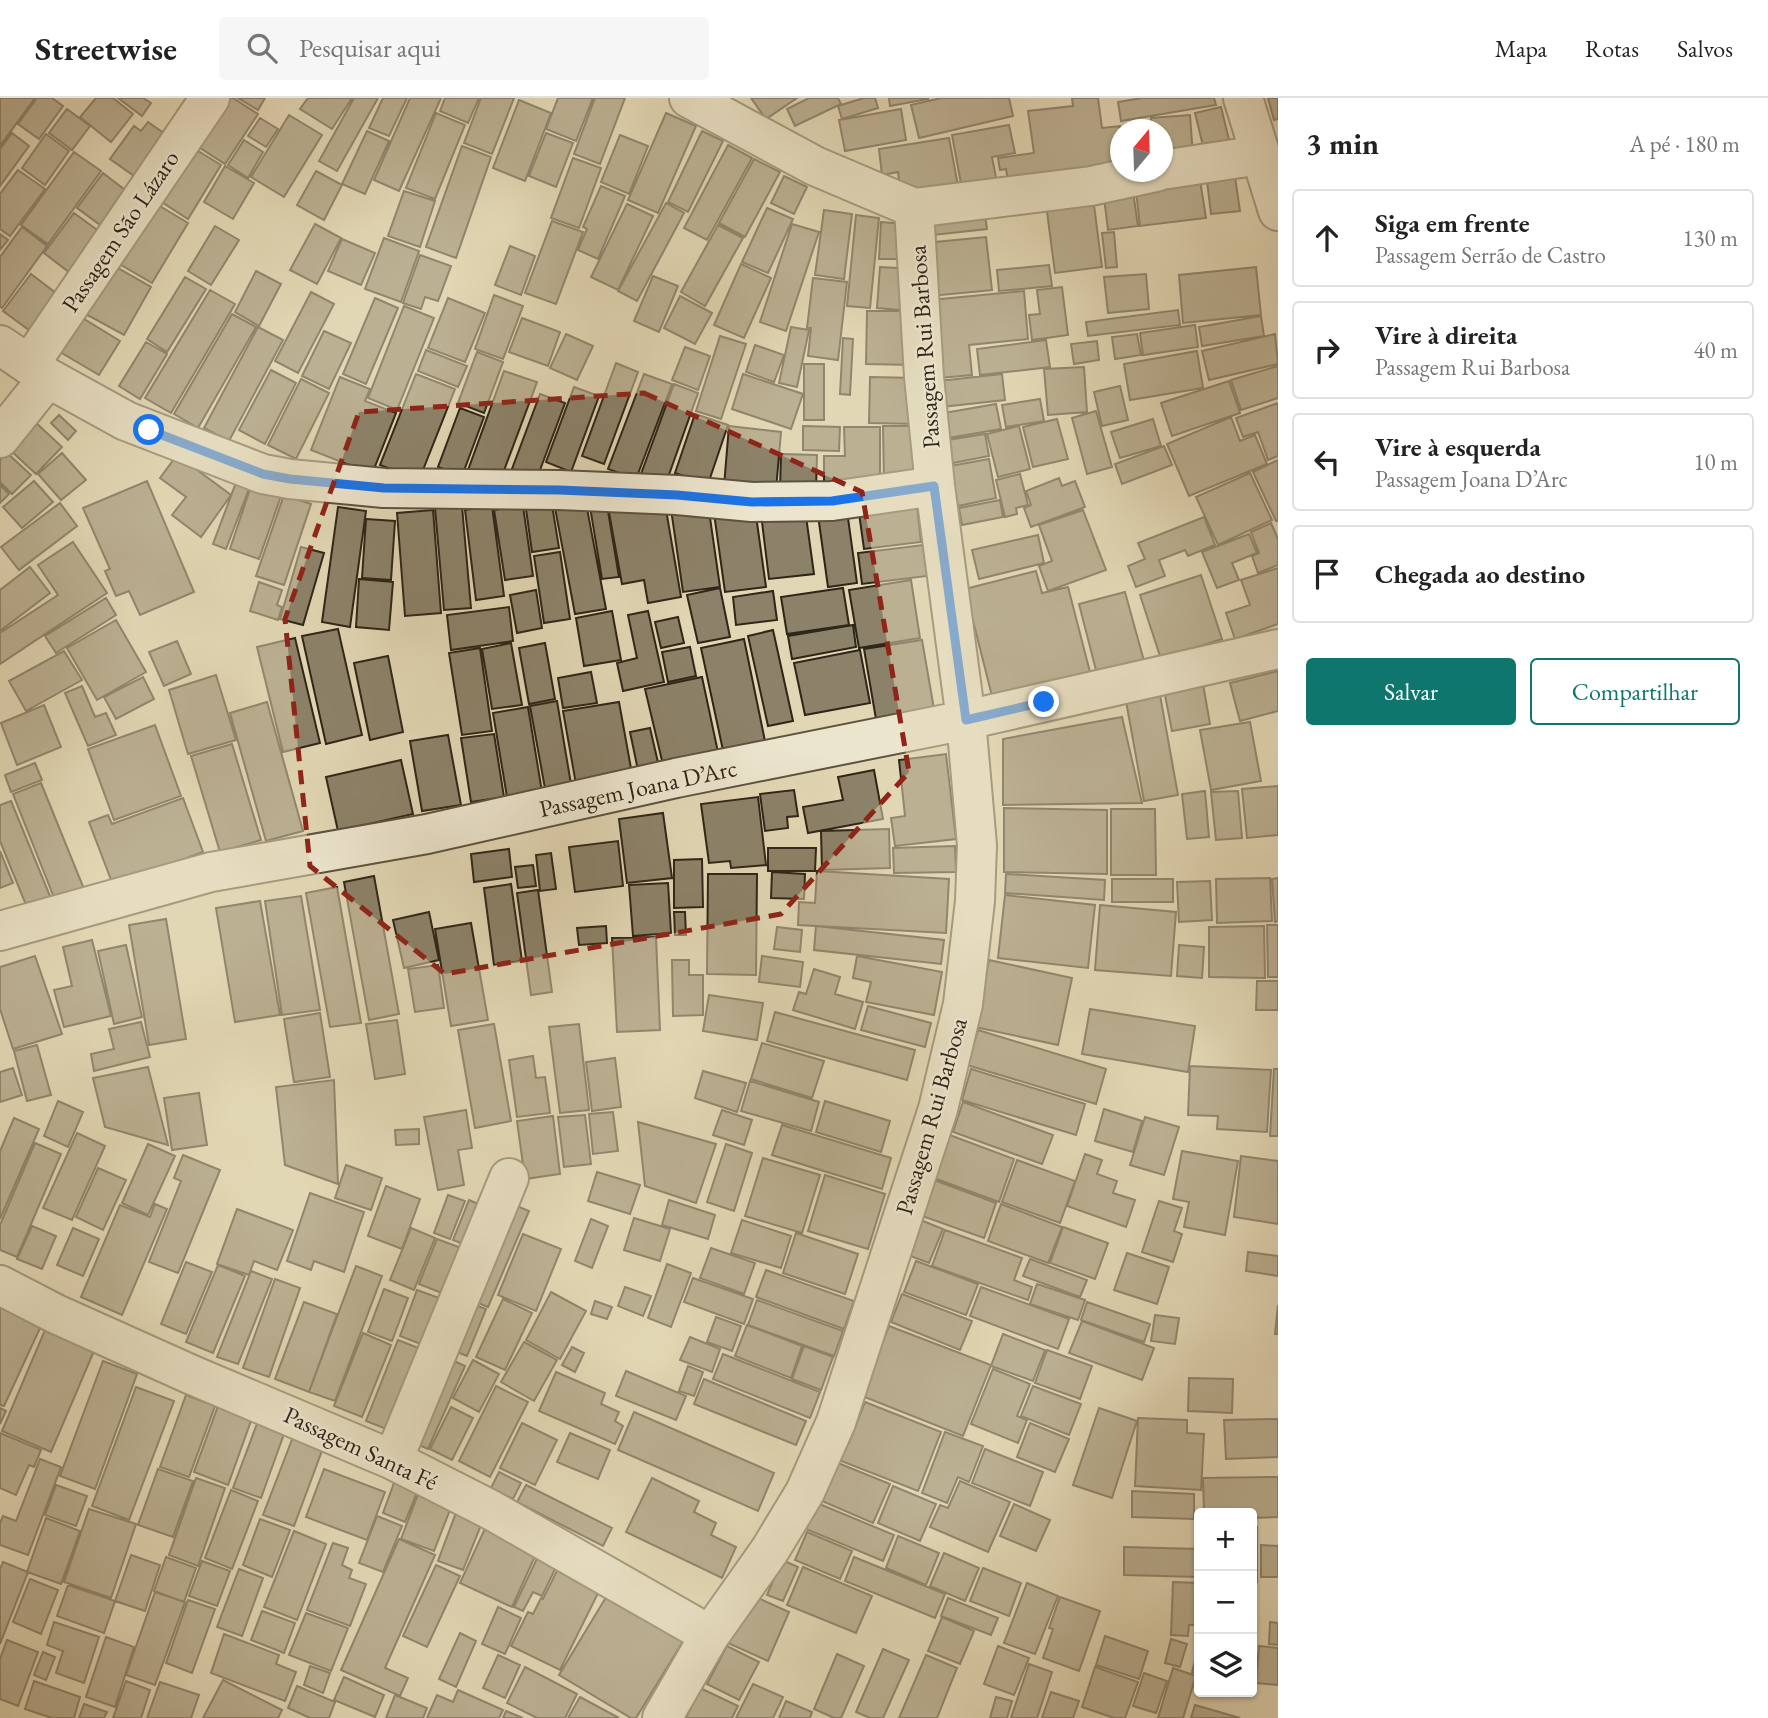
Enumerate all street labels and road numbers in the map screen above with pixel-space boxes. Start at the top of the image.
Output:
street label: Passagem São Lázaro [54,144,186,318]
street label: Passagem Rui Barbosa [901,244,947,450]
street label: Passagem Joana D’Arc [536,752,740,824]
street label: Passagem Rui Barbosa [888,1013,974,1218]
street label: Passagem Santa Fé [279,1399,443,1497]

